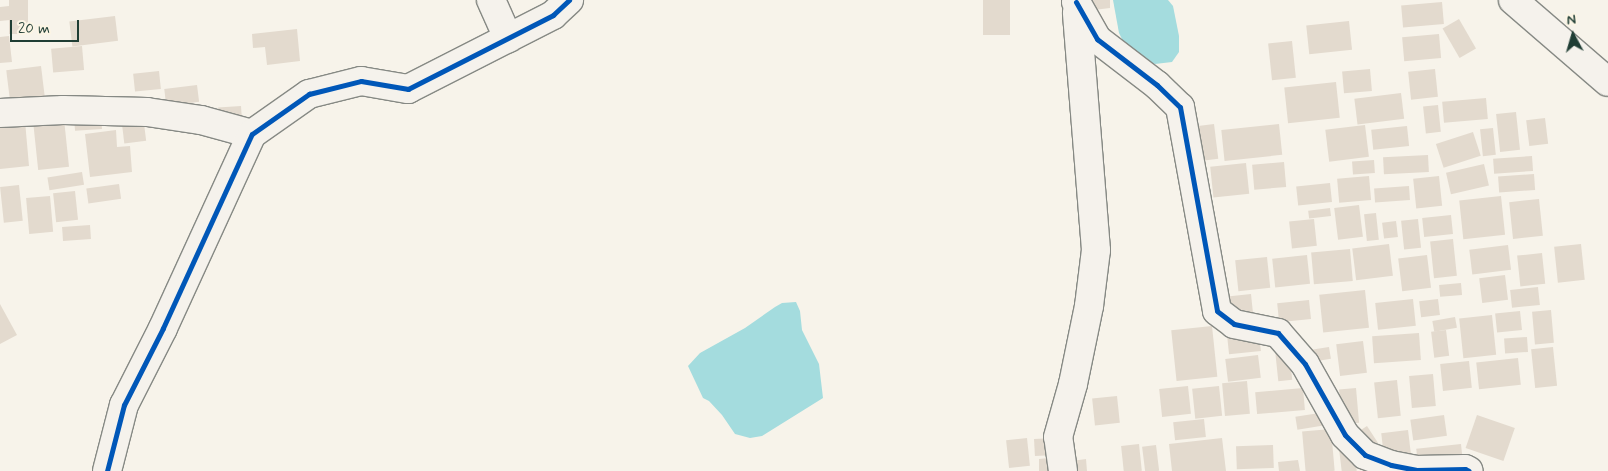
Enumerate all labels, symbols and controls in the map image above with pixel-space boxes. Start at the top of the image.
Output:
scale bar [12,10,81,42]
north arrow [1548,10,1598,60]
text: N [1566,11,1577,30]
text: 20 m [18,19,50,39]

